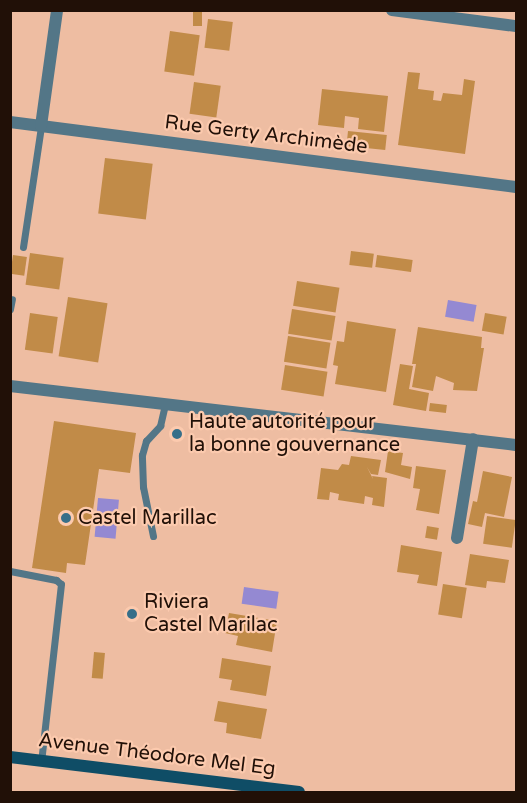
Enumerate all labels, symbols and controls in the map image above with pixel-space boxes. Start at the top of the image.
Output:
street label: Rue Gerty Archimède [163,111,369,159]
place label: Haute autorité pour la bonne gouvernance [189,410,400,457]
marker: Haute autorité pour la bonne gouvernance [170,427,184,441]
place label: Castel Marillac [78,506,217,530]
marker: Castel Marillac [59,511,73,525]
place label: Riviera Castel Marilac [144,590,278,637]
marker: Riviera Castel Marilac [125,607,139,621]
street label: Avenue Théodore Mel Eg [37,729,277,781]

